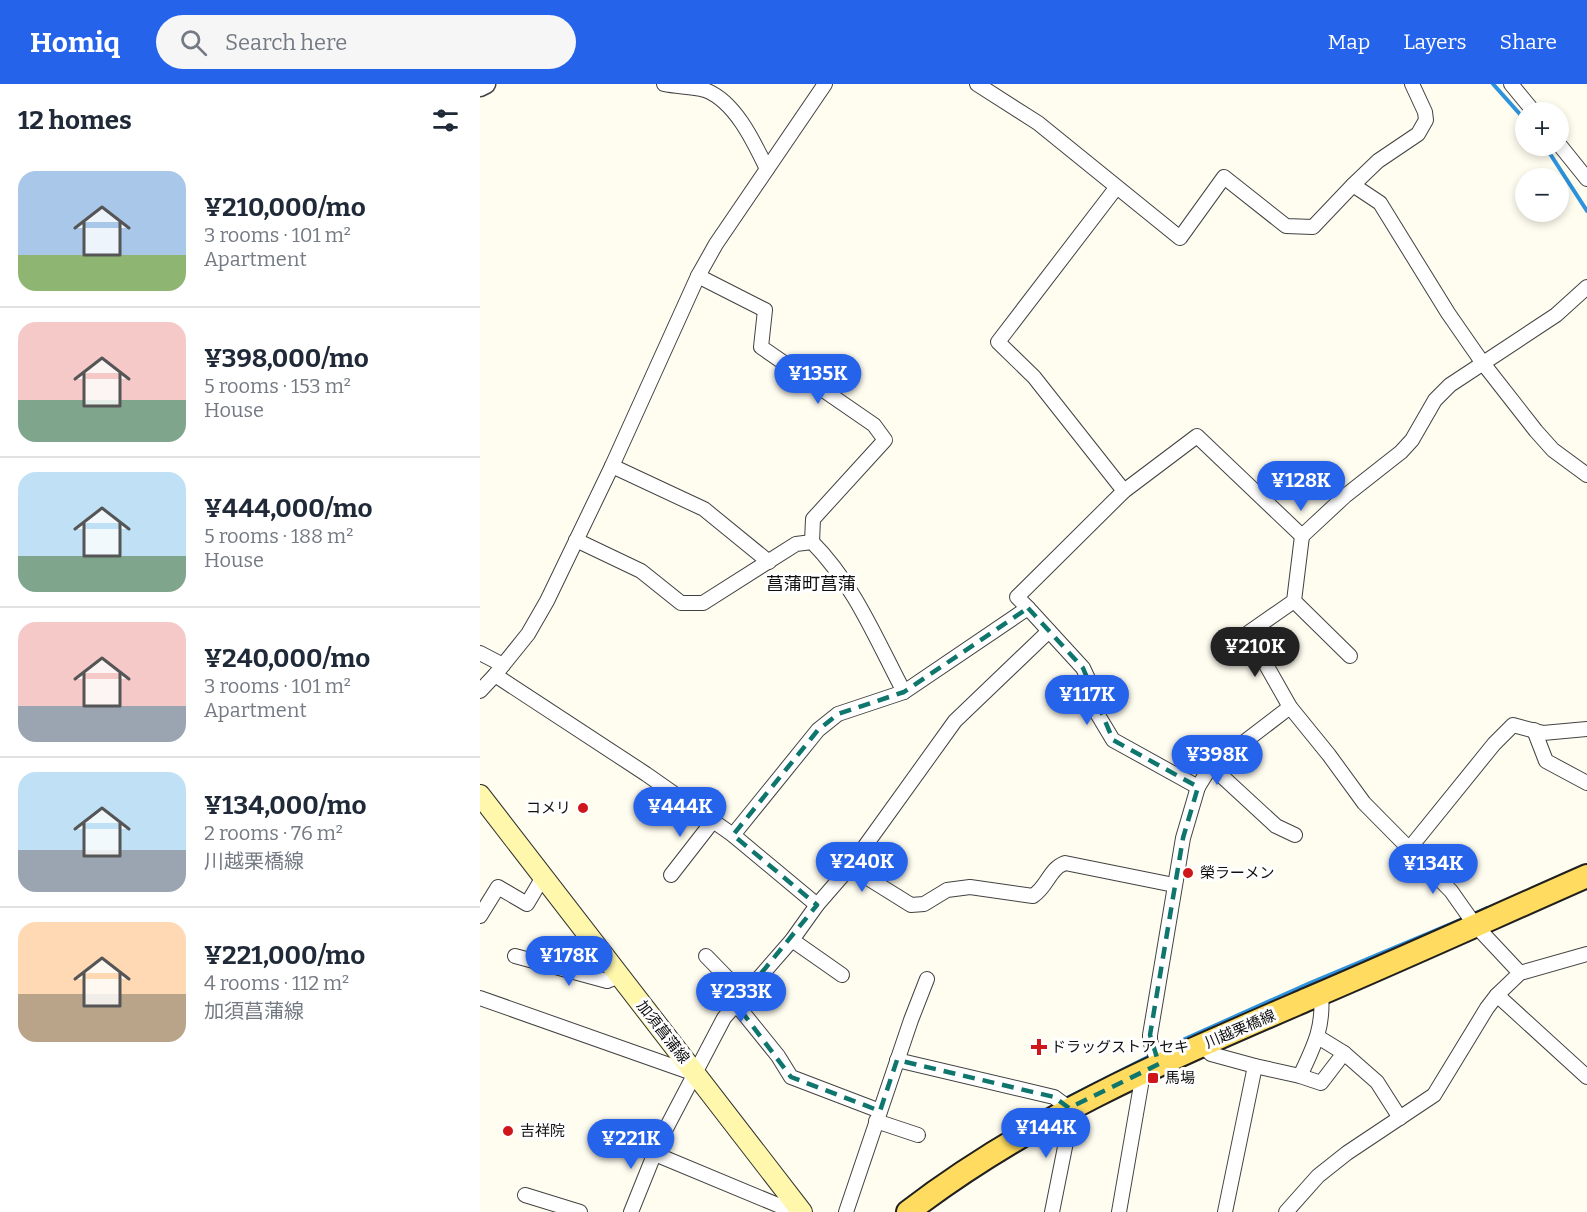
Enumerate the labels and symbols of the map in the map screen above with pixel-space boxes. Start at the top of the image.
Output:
pin: ¥135K [776,354,860,405]
pin: ¥128K [1259,461,1343,512]
district label: 菖蒲町菖蒲 [766,573,856,595]
pin: ¥210K [1213,627,1297,678]
pin: ¥117K [1045,675,1129,726]
pin: ¥398K [1175,735,1259,786]
pin: ¥444K [638,787,722,838]
place label: コメリ [526,799,571,817]
marker: コメリ [576,801,590,815]
pin: ¥240K [820,842,904,893]
pin: ¥134K [1391,844,1475,895]
place label: 榮ラーメン [1200,864,1274,882]
marker: 榮ラーメン [1181,866,1195,880]
pin: ¥178K [527,936,611,987]
pin: ¥233K [699,972,783,1023]
street label: 加須菖蒲線 [633,997,693,1067]
street label: 川越栗橋線 [1202,1006,1278,1052]
place label: ドラッグストア セキ [1051,1038,1189,1056]
marker: ドラッグストア セキ [1032,1040,1046,1054]
place label: 馬場 [1165,1069,1195,1087]
marker: 馬場 [1146,1071,1160,1085]
pin: ¥144K [1004,1108,1088,1159]
pin: ¥221K [589,1119,673,1170]
place label: 吉祥院 [520,1122,565,1140]
marker: 吉祥院 [501,1124,515,1138]

